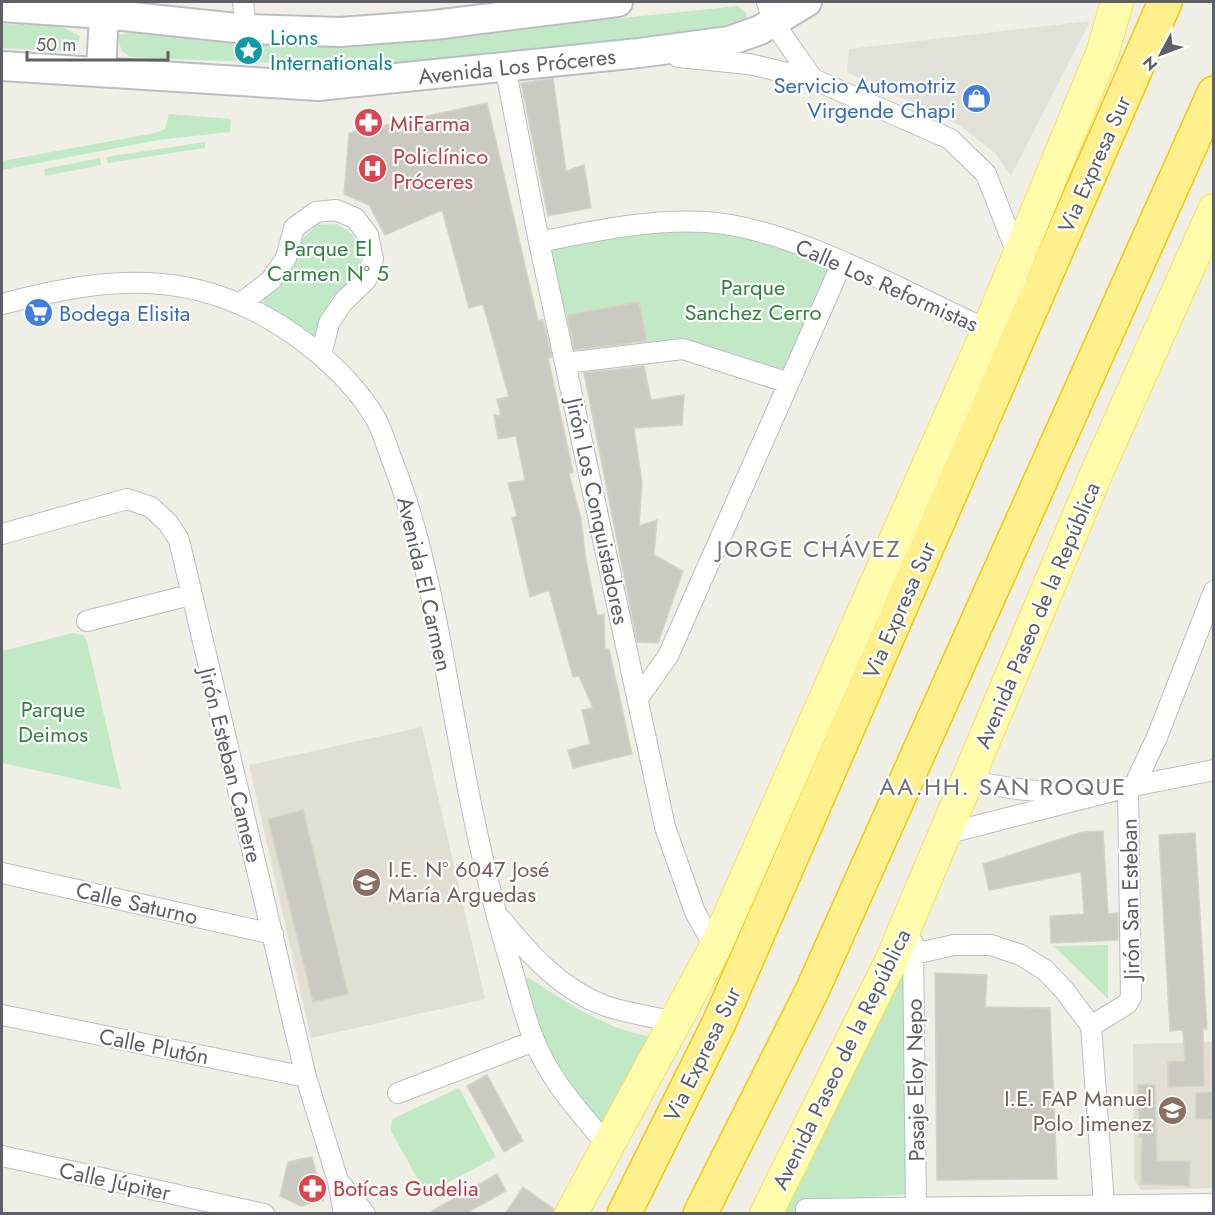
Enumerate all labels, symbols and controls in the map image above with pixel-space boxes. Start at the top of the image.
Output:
place label: Lions Internationals [270,21,392,78]
scale bar [27,24,168,62]
north arrow [1131,24,1191,84]
text: 50 m [36,32,76,58]
place icon: Lions Internationals [233,34,265,66]
street label: Avenida Los Próceres [417,40,618,92]
text: N [1137,51,1163,76]
place label: Servicio Automotriz Virgende Chapi [773,69,956,126]
shop icon: Servicio Automotriz Virgende Chapi [961,82,993,114]
street label: Via Expresa Sur [1049,90,1139,238]
pharmacy icon: MiFarma [353,107,385,139]
place label: MiFarma [390,107,470,139]
place label: Policlínico Próceres [393,140,488,197]
hospital icon: Policlínico Próceres [356,153,388,185]
street label: Calle Los Reformistas [790,230,984,340]
park label: Parque El Carmen N° 5 [267,232,389,289]
park label: Parque Sanchez Cerro [684,271,822,328]
supermarket icon: Bodega Elisita [22,297,54,329]
place label: Bodega Elisita [59,297,190,329]
street label: Jirón Los Conquistadores [558,392,638,627]
street label: Avenida Paseo de la República [966,477,1108,753]
street label: Avenida El Carmen [389,494,461,674]
district label: JORGE CHÁVEZ [714,531,901,566]
street label: Via Expresa Sur [854,536,944,684]
street label: Jirón Esteban Camere [191,661,271,866]
park label: Parque Deimos [18,693,88,750]
district label: AA.HH. SAN ROQUE [879,769,1127,804]
street label: Jirón San Esteban [1113,818,1147,983]
place label: I.E. N° 6047 José María Arguedas [388,853,549,910]
school or university icon: I.E. N° 6047 José María Arguedas [351,866,383,898]
street label: Calle Saturno [73,873,201,933]
street label: Avenida Paseo de la República [764,923,918,1195]
street label: Via Expresa Sur [655,981,749,1127]
street label: Pasaje Eloy Nepo [898,998,932,1162]
street label: Calle Plutón [96,1020,212,1072]
place label: I.E. FAP Manuel Polo Jimenez [1004,1082,1152,1139]
school or university icon: I.E. FAP Manuel Polo Jimenez [1157,1095,1189,1127]
street label: Calle Júpiter [56,1154,174,1208]
pharmacy icon: Botícas Gudelia [296,1172,328,1204]
place label: Botícas Gudelia [333,1172,479,1204]

